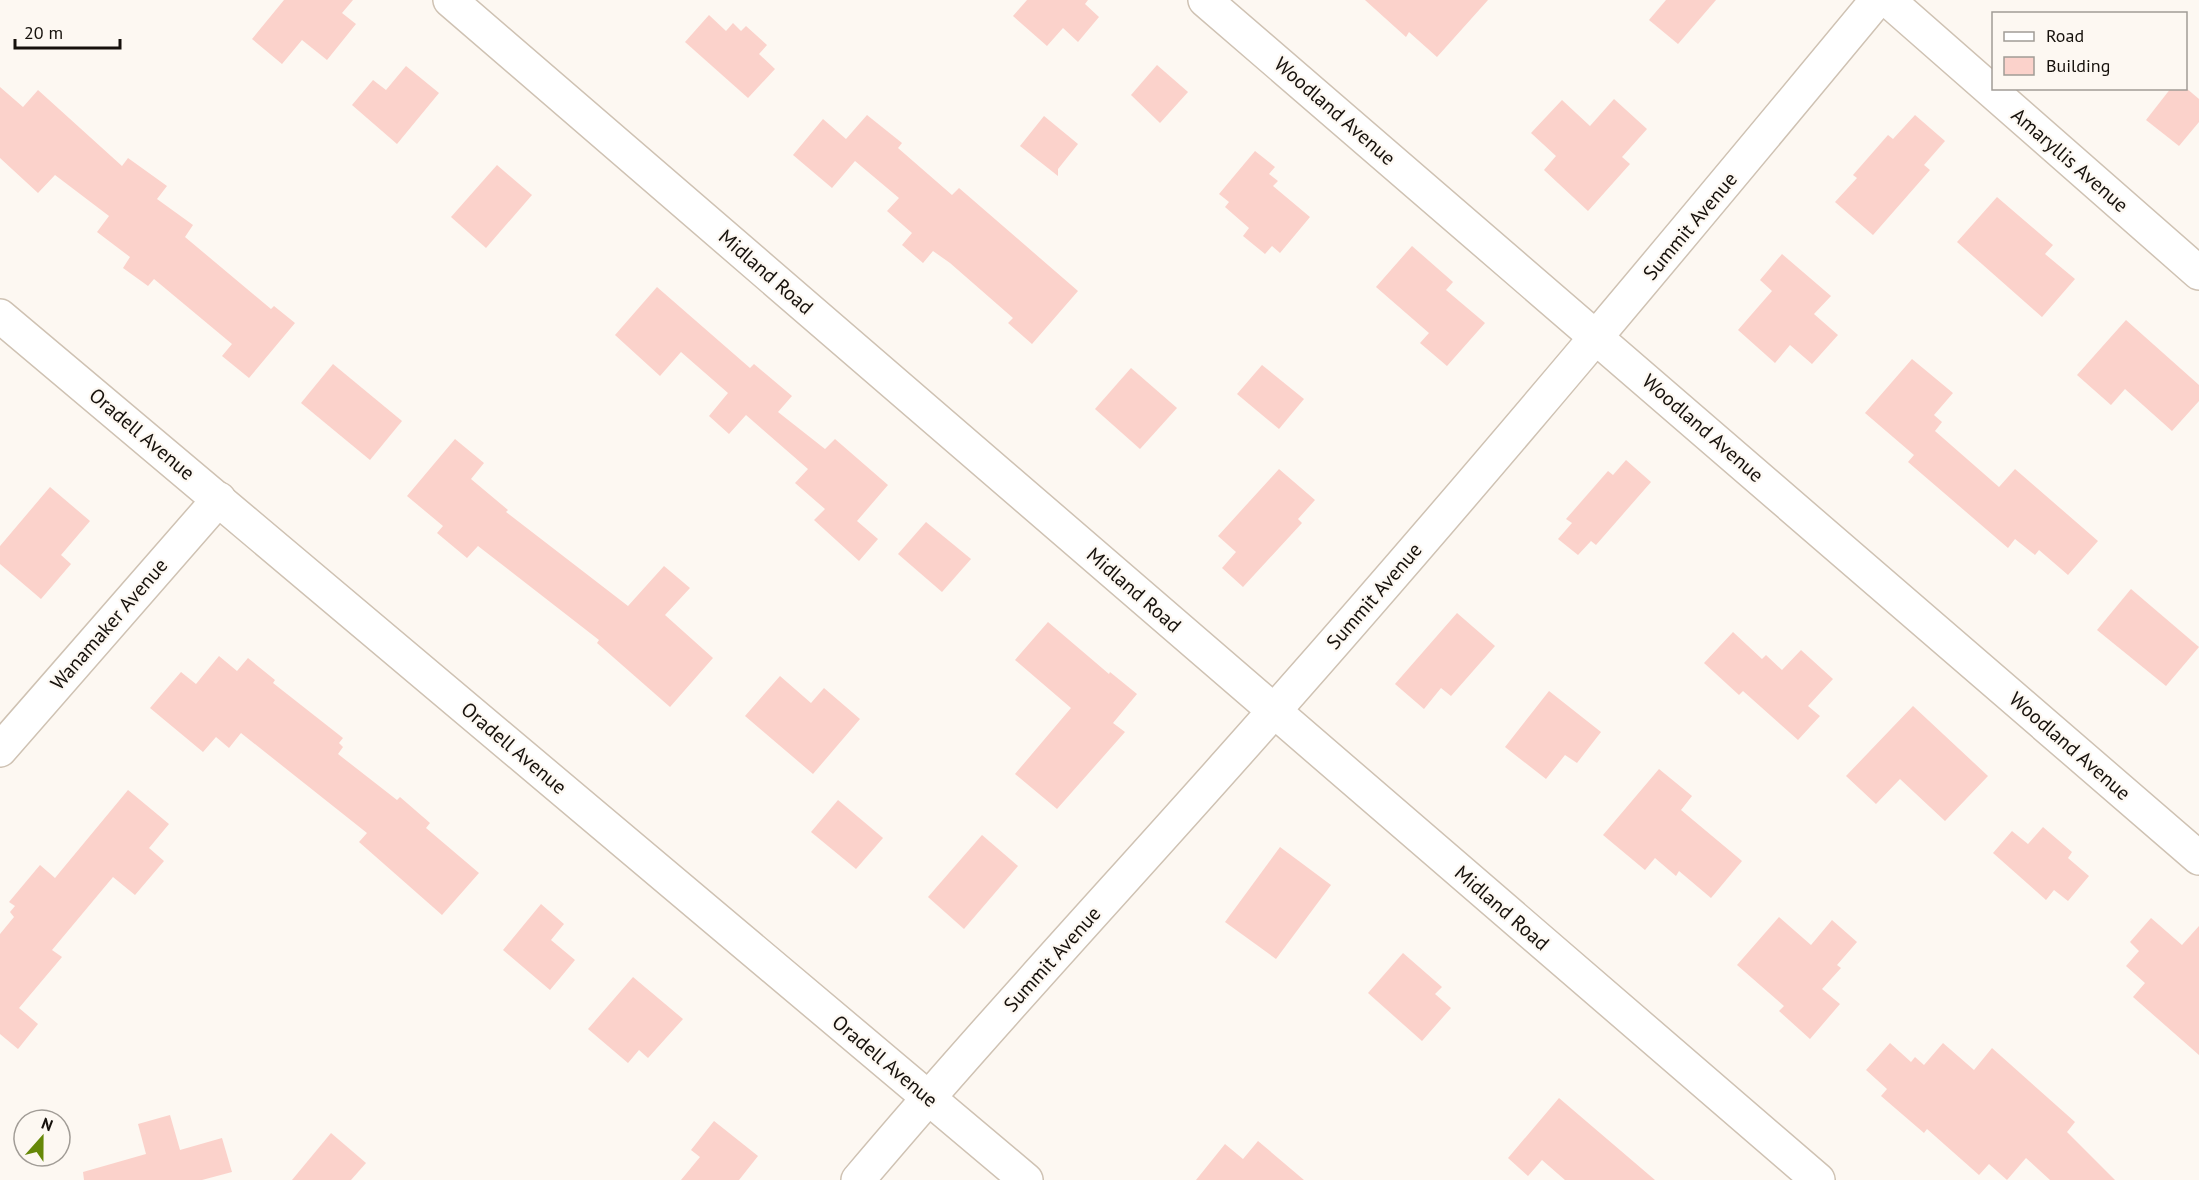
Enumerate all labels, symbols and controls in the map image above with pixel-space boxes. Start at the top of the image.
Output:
scale bar [15,12,120,50]
legend [1992,12,2187,90]
text: 20 m [24,21,63,44]
text: Road [2046,24,2084,47]
street label: Woodland Avenue [1269,51,1401,171]
text: Building [2046,54,2110,77]
street label: Amaryllis Avenue [2006,102,2134,218]
street label: Summit Avenue [1637,167,1743,285]
street label: Midland Road [713,224,819,320]
street label: Woodland Avenue [1637,368,1769,488]
street label: Oradell Avenue [84,382,200,486]
street label: Summit Avenue [1320,537,1428,655]
street label: Midland Road [1081,542,1187,638]
street label: Wanamaker Avenue [45,553,173,695]
street label: Woodland Avenue [2004,686,2136,806]
street label: Oradell Avenue [456,696,572,800]
street label: Midland Road [1449,860,1555,956]
street label: Summit Avenue [998,901,1106,1017]
street label: Oradell Avenue [827,1009,943,1113]
north arrow [12,1108,72,1168]
text: N [39,1113,56,1135]

